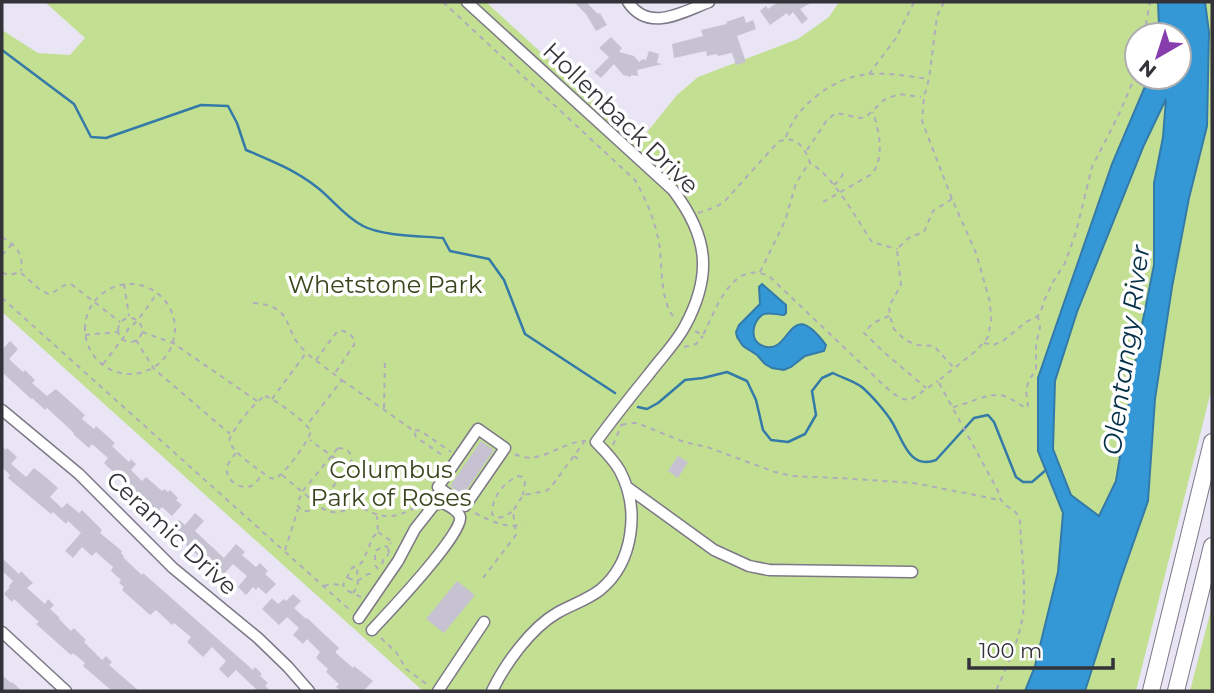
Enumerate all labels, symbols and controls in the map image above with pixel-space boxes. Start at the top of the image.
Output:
north arrow [1123,21,1193,91]
street label: Hollenback Drive [537,36,705,200]
text: N [1134,55,1161,83]
water label: Olentangy River [1095,242,1157,457]
park label: Whetstone Park [288,270,483,299]
park label: Columbus Park of Roses [311,455,471,512]
street label: Ceramic Drive [101,465,243,601]
scale bar [969,626,1112,670]
text: 100 m [979,638,1042,663]

